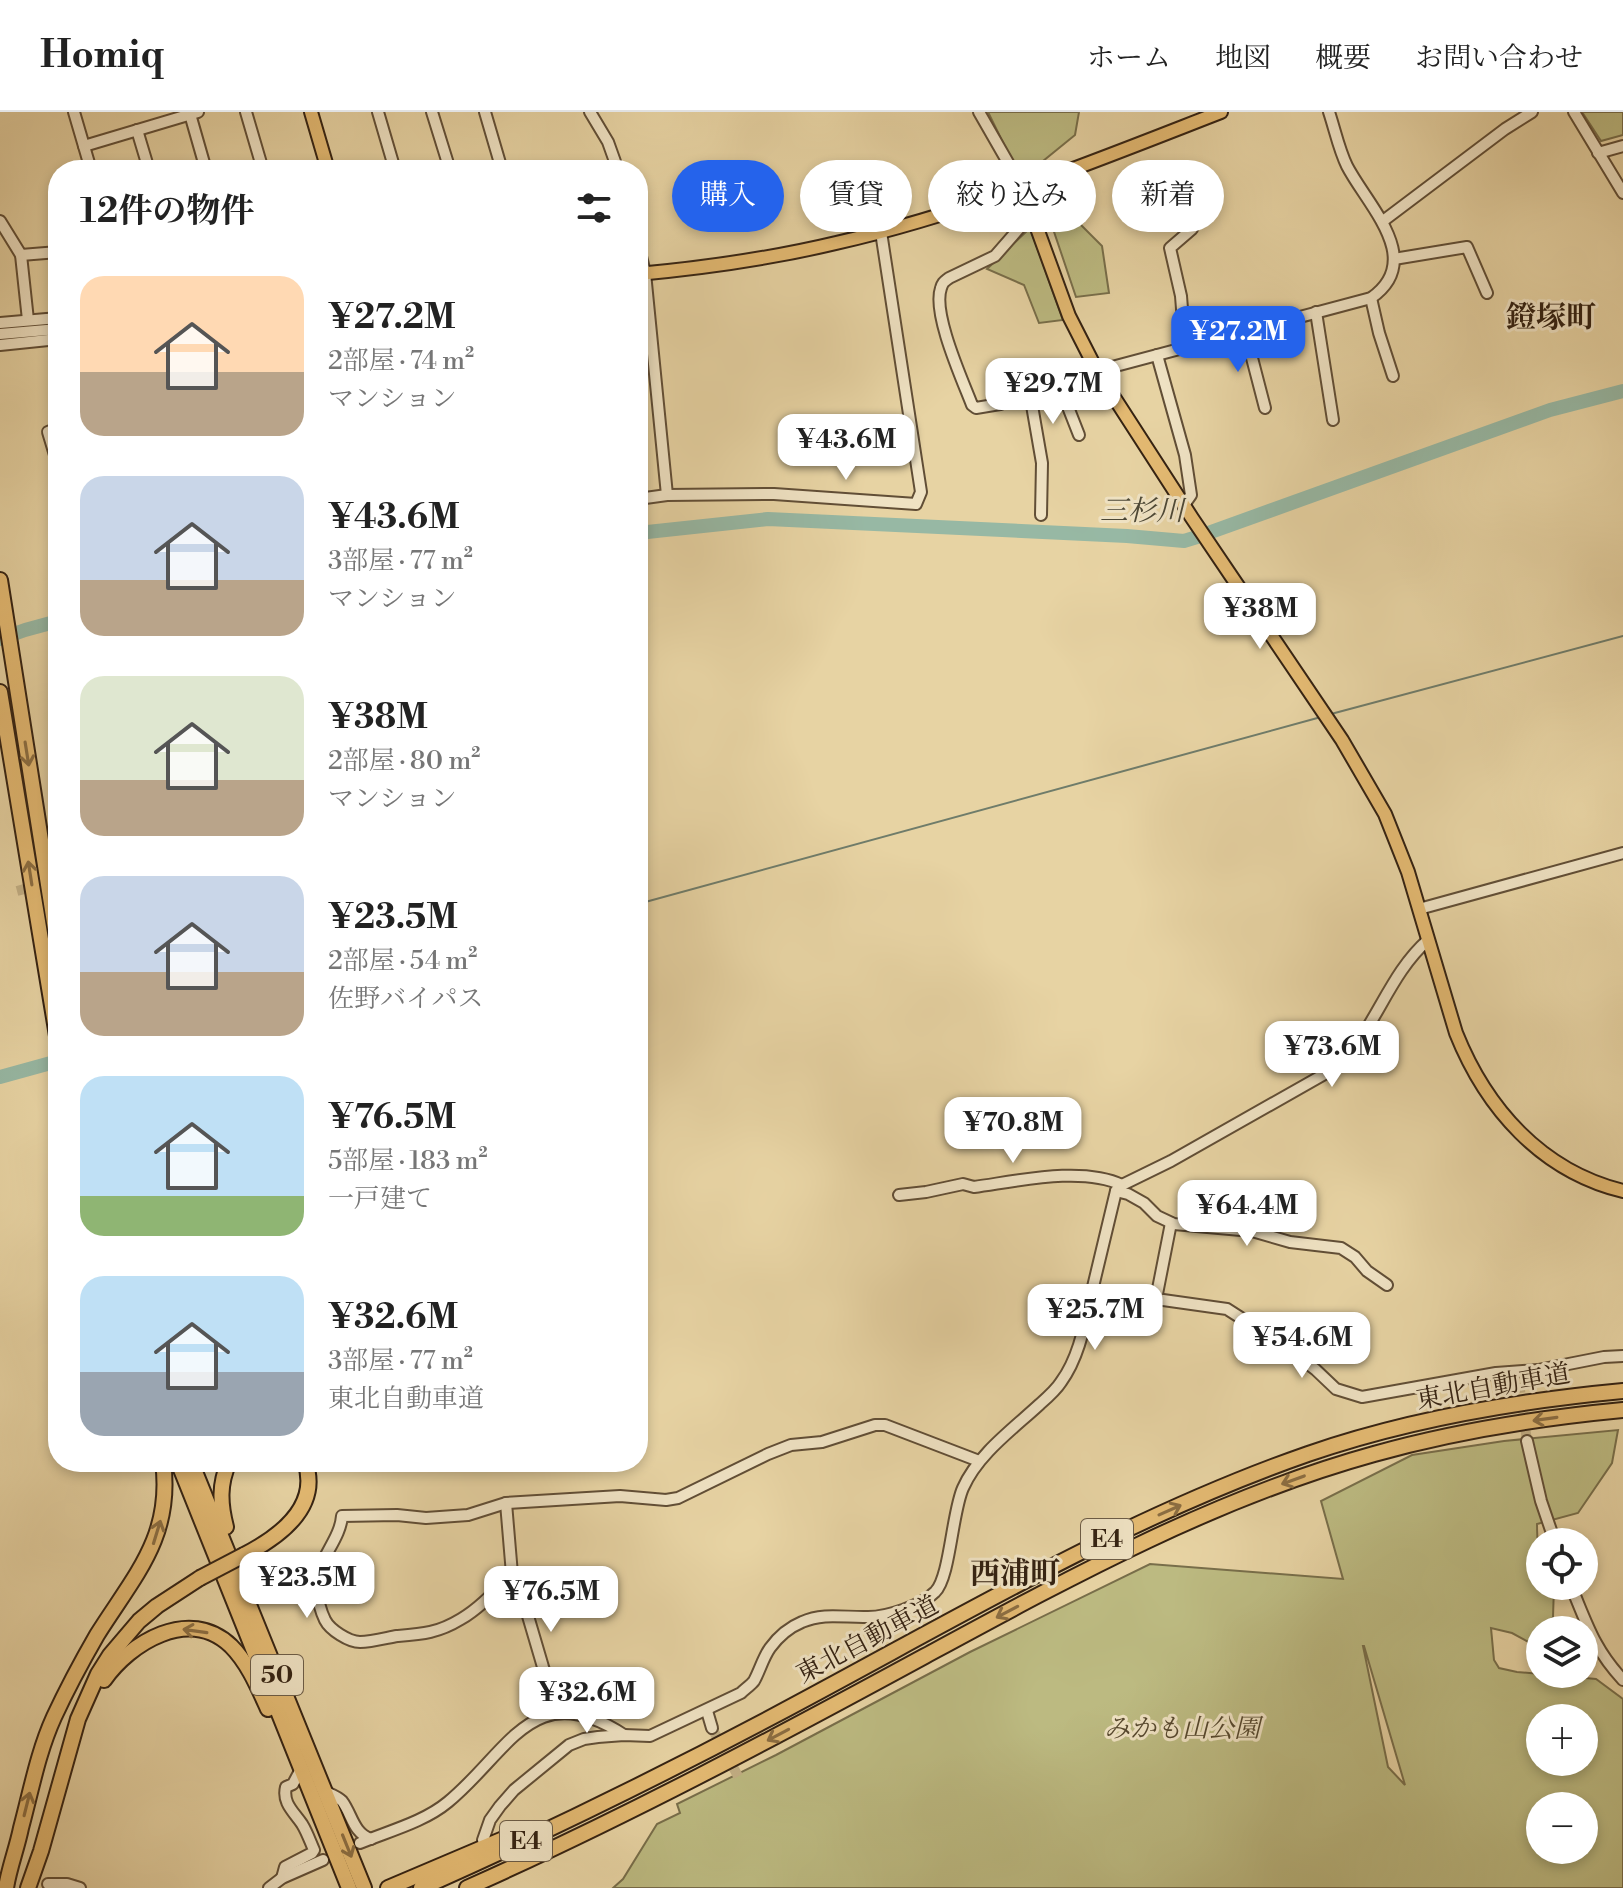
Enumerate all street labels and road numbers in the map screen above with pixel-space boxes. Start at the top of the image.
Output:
street label: 東北自動車道 [1414,1358,1573,1416]
road number: E4 [1081,1519,1133,1559]
street label: 東北自動車道 [791,1589,944,1691]
road number: 50 [251,1655,303,1695]
road number: E4 [500,1821,552,1861]

